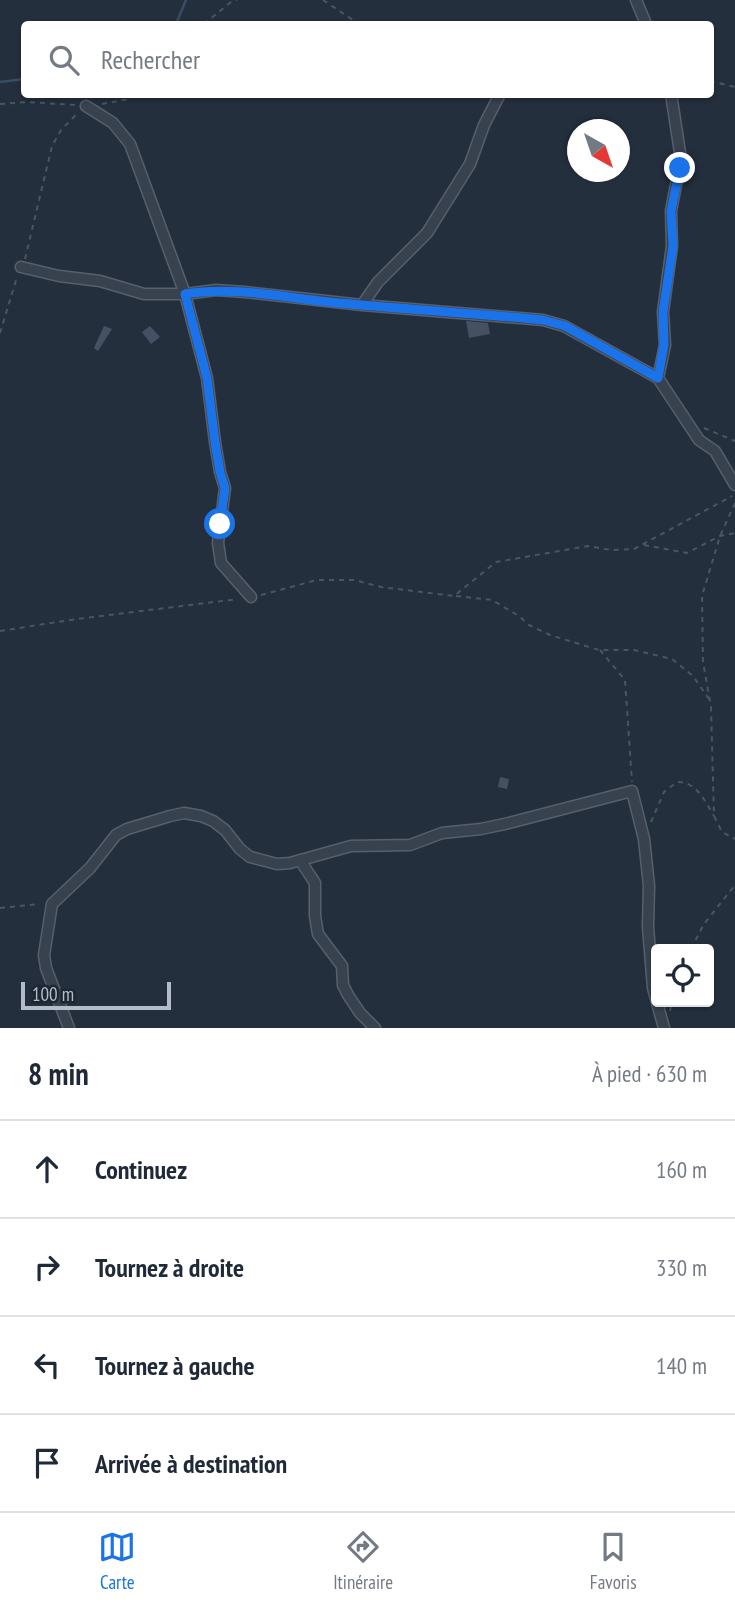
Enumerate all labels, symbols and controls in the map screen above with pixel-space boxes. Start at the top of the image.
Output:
search box [21,21,714,98]
icon: search [45,41,83,79]
text: Rechercher [101,43,200,76]
north arrow [567,119,630,182]
route end [664,152,695,183]
route start [204,508,235,539]
map controls [651,944,714,1007]
button: locate [651,944,714,1007]
scale bar [21,979,172,1011]
text: 100 m [32,982,74,1006]
text: 8 min [28,1054,89,1093]
text: À pied · 630 m [592,1059,707,1088]
icon: ahead [28,1150,66,1188]
text: Continuez [95,1153,187,1186]
text: 160 m [656,1155,707,1184]
icon: right [28,1248,66,1286]
text: Tournez à droite [95,1251,244,1284]
text: 330 m [656,1253,707,1282]
icon: left [28,1346,66,1384]
text: Tournez à gauche [95,1349,255,1382]
text: 140 m [656,1351,707,1380]
icon: arrive [28,1444,66,1482]
text: Arrivée à destination [95,1447,287,1480]
tab: Carte [98,1528,136,1594]
tab: Itinéraire [333,1528,393,1594]
tab: Favoris [590,1528,637,1594]

